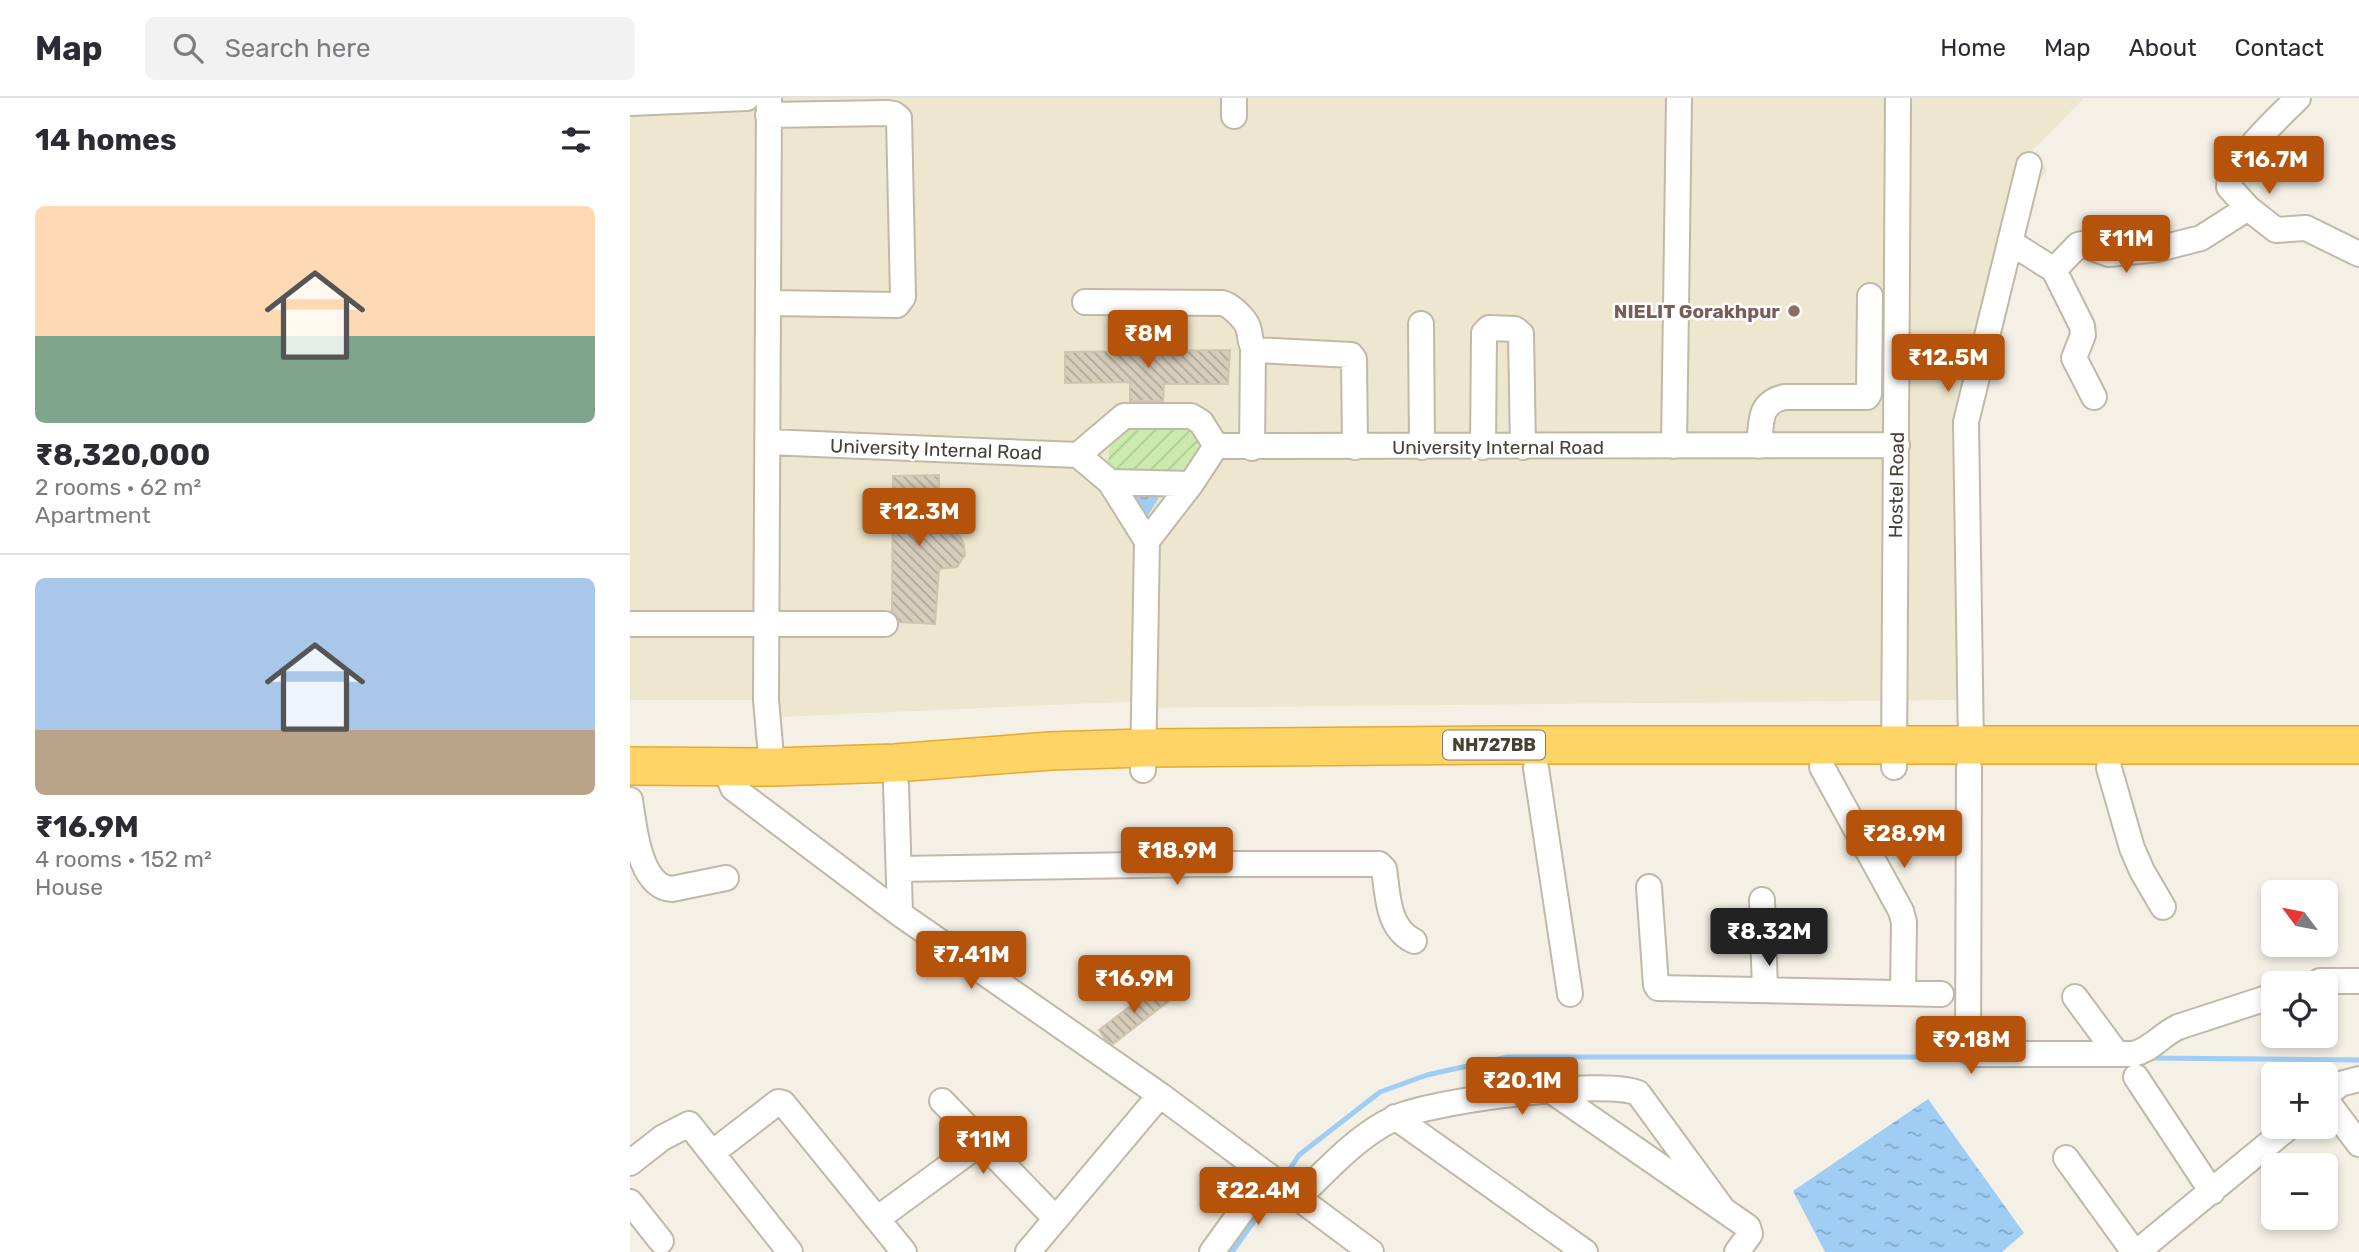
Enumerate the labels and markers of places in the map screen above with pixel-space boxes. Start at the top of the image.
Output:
pin: ₹16.7M [2212,136,2326,196]
pin: ₹11M [2085,216,2167,275]
place label: NIELIT Gorakhpur [1614,300,1780,323]
marker: NIELIT Gorakhpur [1786,303,1802,319]
pin: ₹8M [1114,310,1182,370]
pin: ₹12.5M [1891,334,2005,394]
pin: ₹12.3M [862,489,976,548]
pin: ₹28.9M [1847,810,1961,870]
pin: ₹18.9M [1120,828,1234,887]
pin: ₹8.32M [1712,908,1826,968]
pin: ₹7.41M [914,932,1028,991]
pin: ₹16.9M [1077,956,1191,1015]
pin: ₹9.18M [1914,1016,2028,1076]
pin: ₹20.1M [1465,1058,1579,1117]
pin: ₹11M [942,1116,1024,1176]
pin: ₹22.4M [1201,1168,1315,1227]

